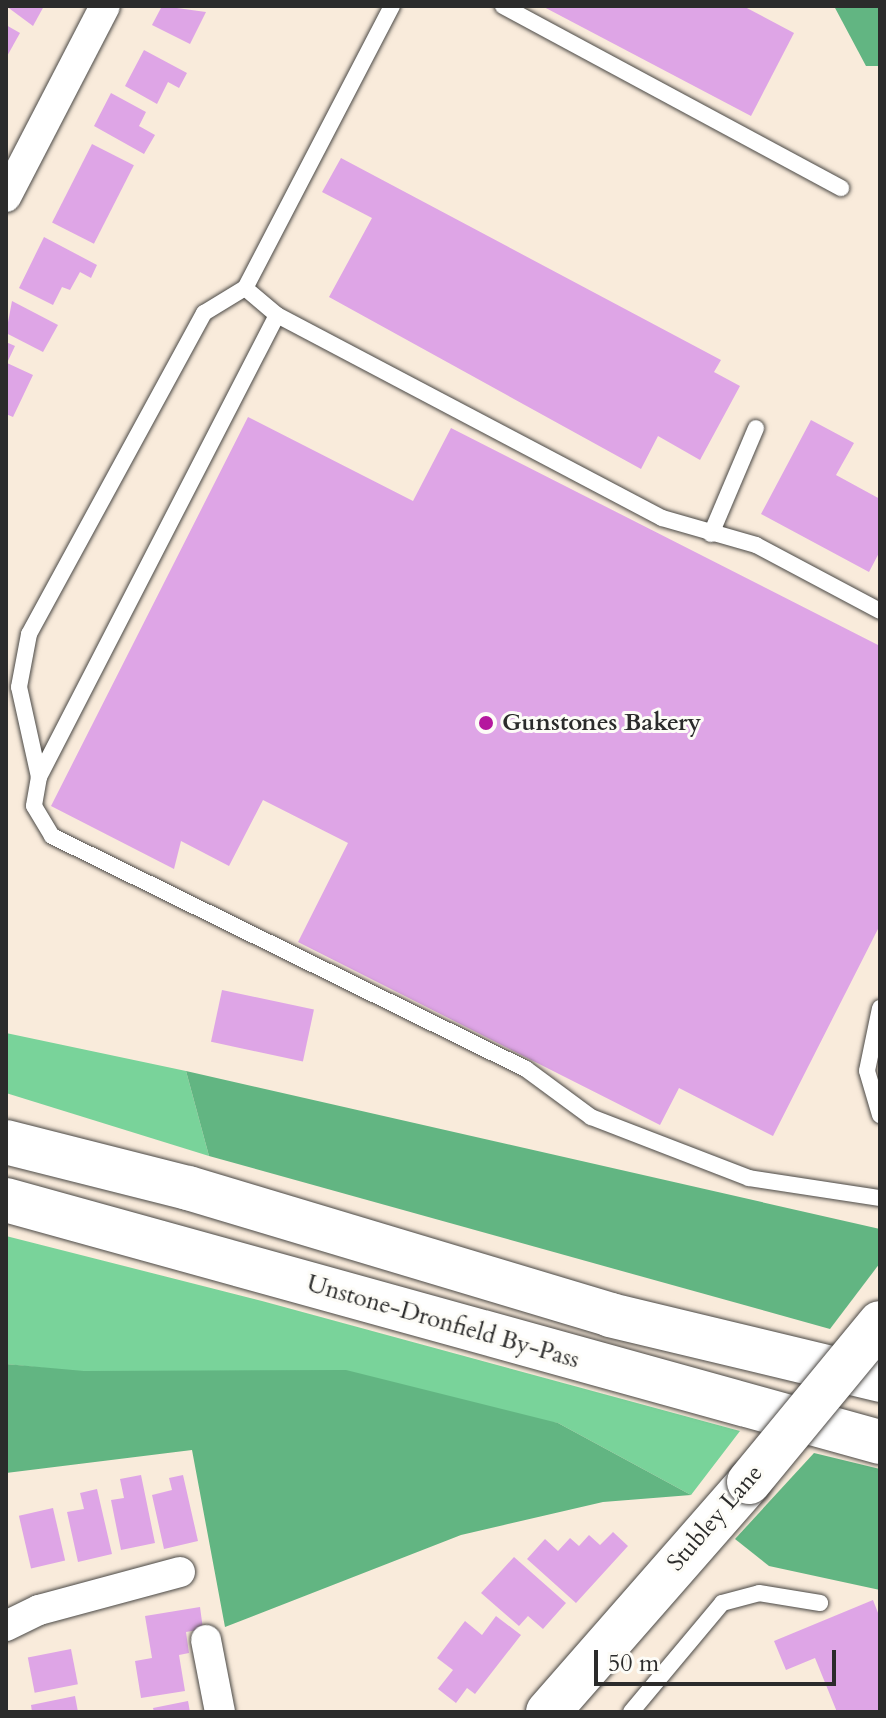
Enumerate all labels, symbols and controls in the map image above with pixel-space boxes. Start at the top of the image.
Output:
place label: Gunstones Bakery [502,709,701,737]
marker: Gunstones Bakery [477,714,495,732]
street label: Unstone-Dronfield By-Pass [304,1269,582,1375]
street label: Stubley Lane [661,1459,769,1577]
scale bar [598,1634,840,1684]
text: 50 m [608,1647,659,1680]

